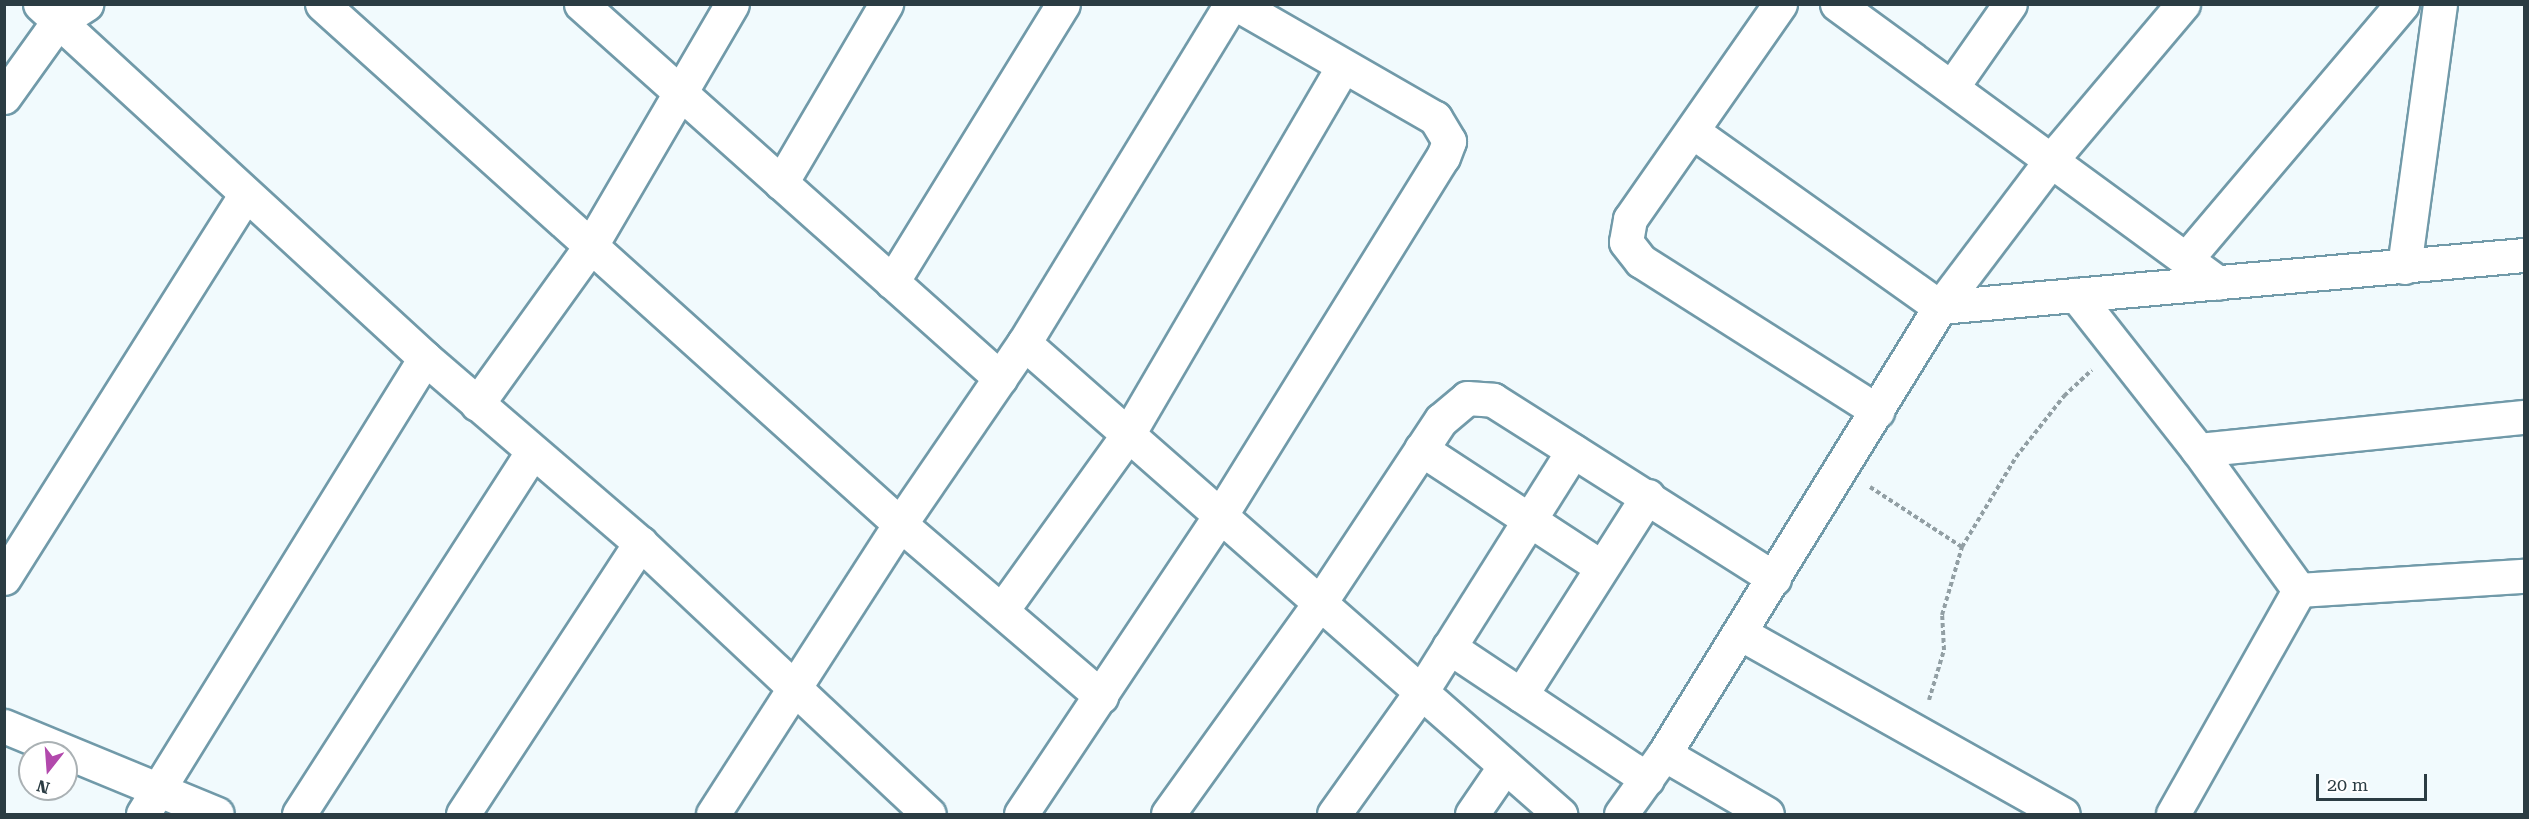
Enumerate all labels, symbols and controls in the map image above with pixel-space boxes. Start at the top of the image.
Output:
north arrow [18,741,78,801]
scale bar [2319,762,2430,800]
text: 20 m [2327,774,2368,795]
text: N [35,776,52,798]

